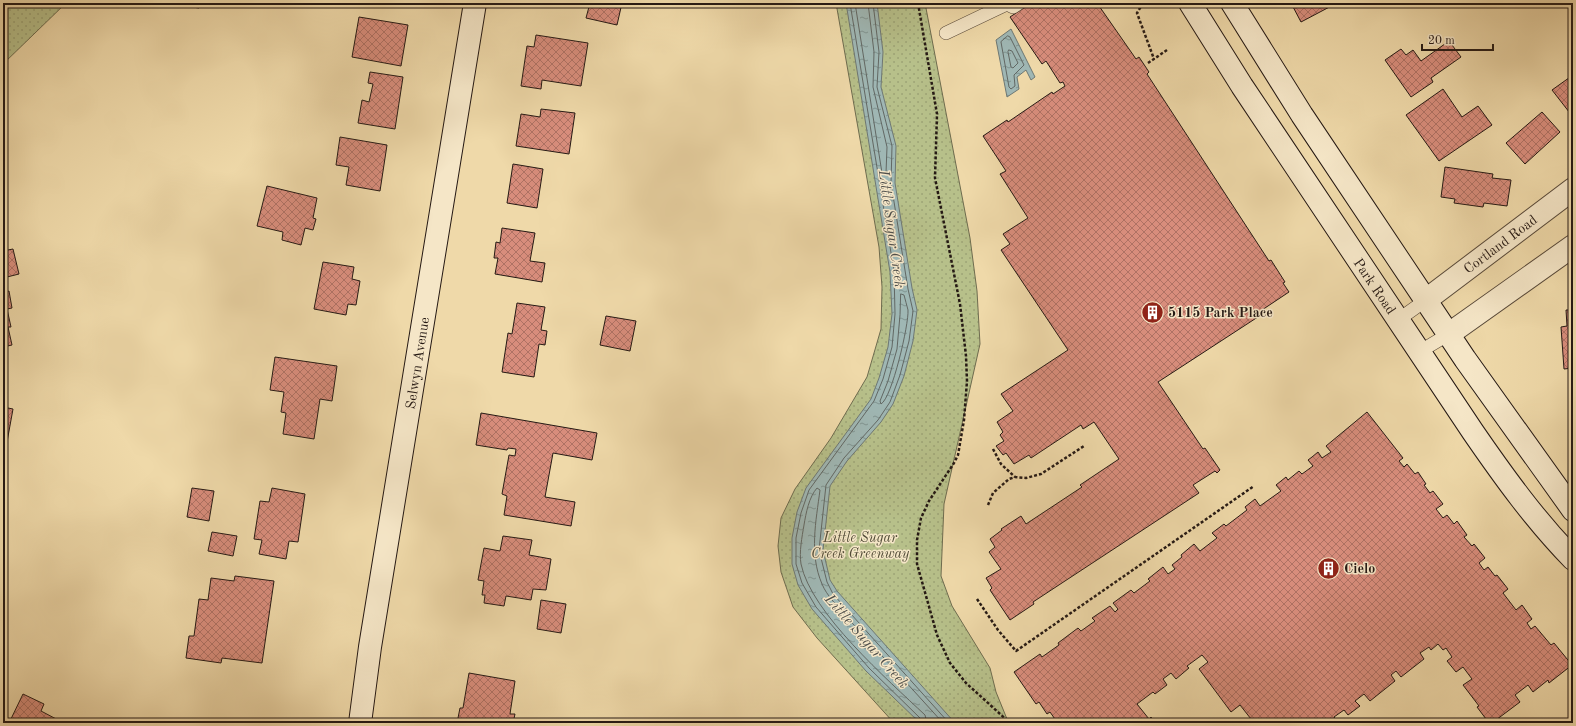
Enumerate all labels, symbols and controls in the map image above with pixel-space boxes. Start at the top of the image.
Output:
scale bar [1422,26,1493,52]
text: 20 m [1428,35,1455,47]
water label: Little Sugar Creek [875,168,906,289]
street label: Cortland Road [1461,213,1540,277]
street label: Park Road [1350,256,1398,317]
building icon: 5115 Park Place [1139,299,1165,325]
place label: 5115 Park Place [1168,306,1273,320]
street label: Selwyn Avenue [404,316,432,410]
park label: Little Sugar Creek Greenway [811,531,910,562]
building icon: Cielo [1316,555,1342,581]
place label: Cielo [1344,562,1375,576]
water label: Little Sugar Creek [820,591,911,692]

